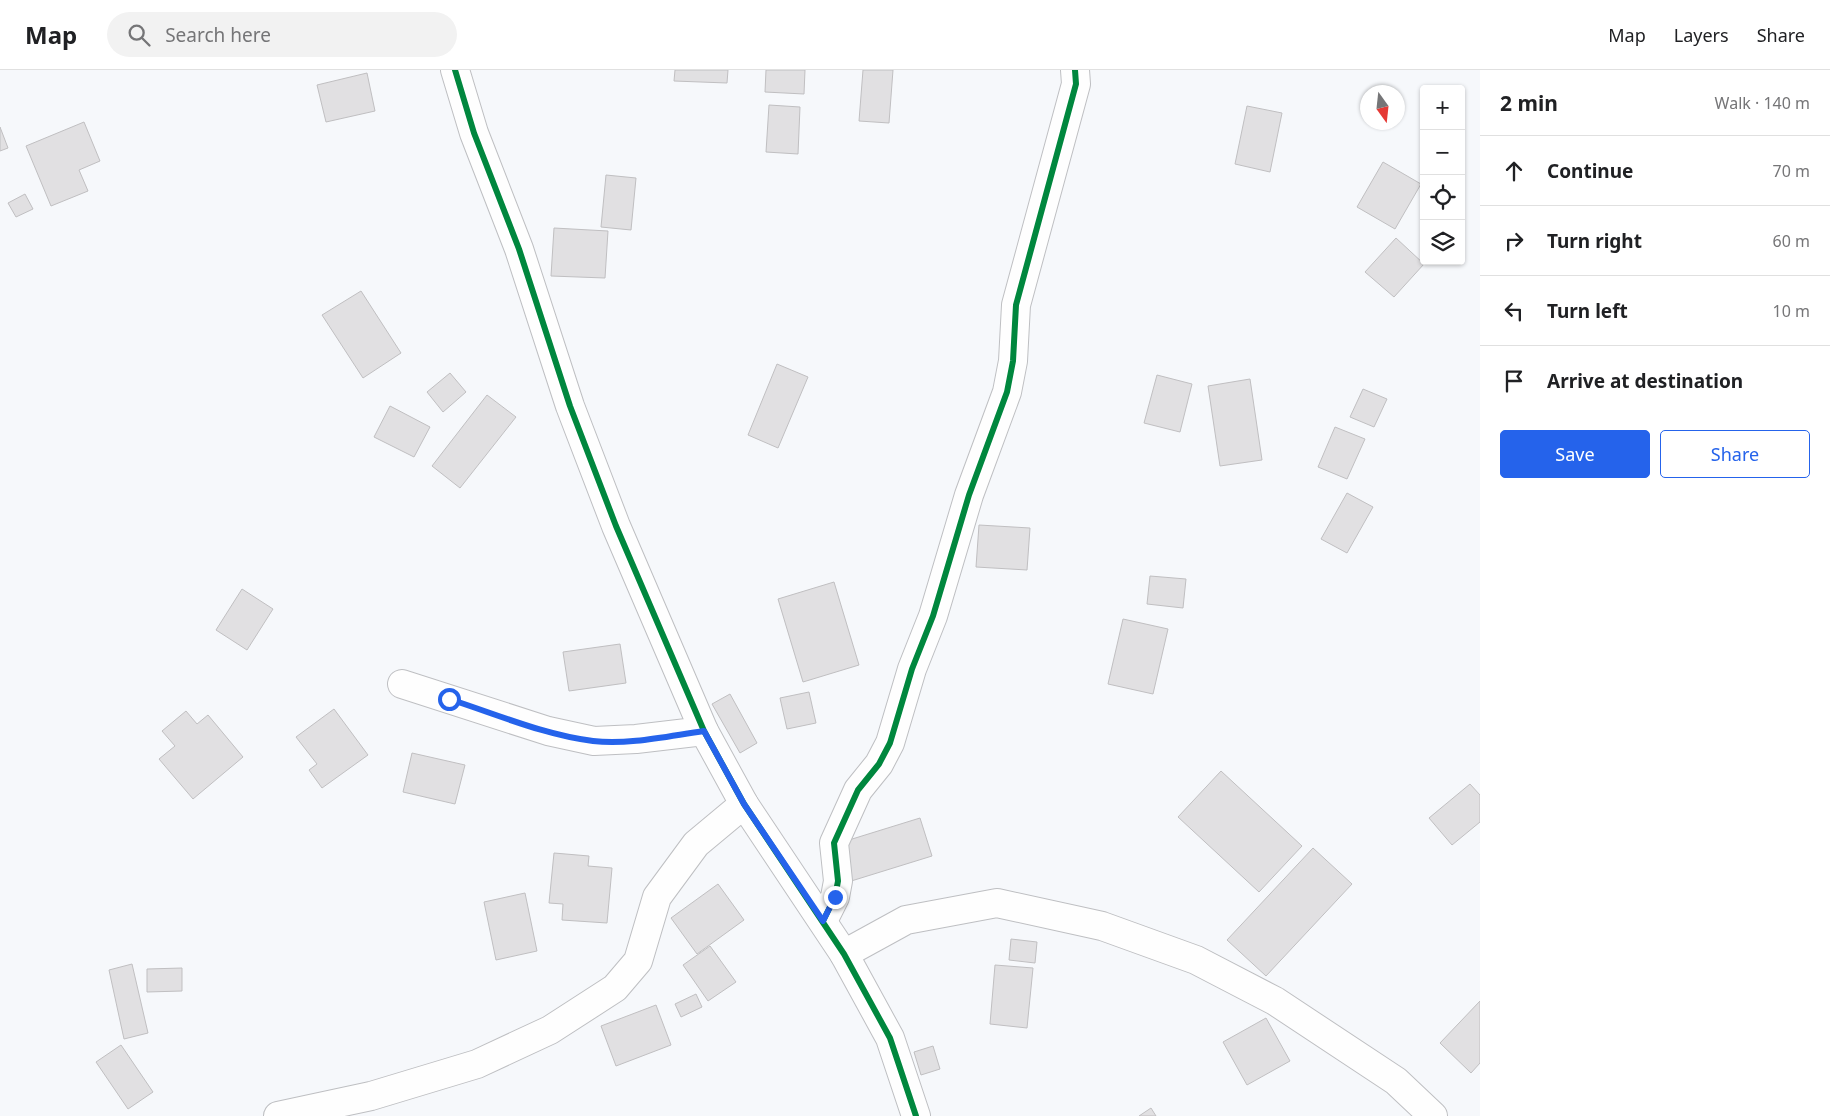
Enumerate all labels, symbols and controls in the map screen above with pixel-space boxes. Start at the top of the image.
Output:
search box [107,12,457,57]
text: Map [25,18,77,51]
icon: search [125,21,153,49]
text: Search here [165,22,271,48]
text: Map [1608,23,1646,47]
text: Layers [1674,23,1729,47]
text: Share [1757,23,1805,47]
north arrow [1360,85,1405,130]
map controls [1420,85,1465,265]
button: + [1420,85,1465,130]
text: 2 min [1500,89,1558,117]
text: Walk · 140 m [1715,92,1810,114]
button: − [1420,130,1465,175]
icon: ahead [1500,157,1528,185]
text: Continue [1547,158,1633,184]
text: 70 m [1773,160,1810,182]
button: locate [1420,175,1465,220]
button: layers [1420,220,1465,265]
icon: right [1500,227,1528,255]
text: Turn right [1547,228,1642,254]
text: 60 m [1773,230,1810,252]
icon: left [1500,297,1528,325]
text: Turn left [1547,298,1628,324]
text: 10 m [1773,300,1810,322]
icon: arrive [1500,367,1528,395]
text: Arrive at destination [1547,368,1743,394]
button: Save [1500,430,1650,478]
button: Share [1660,430,1810,478]
route start [438,688,461,711]
route end [824,886,847,909]

